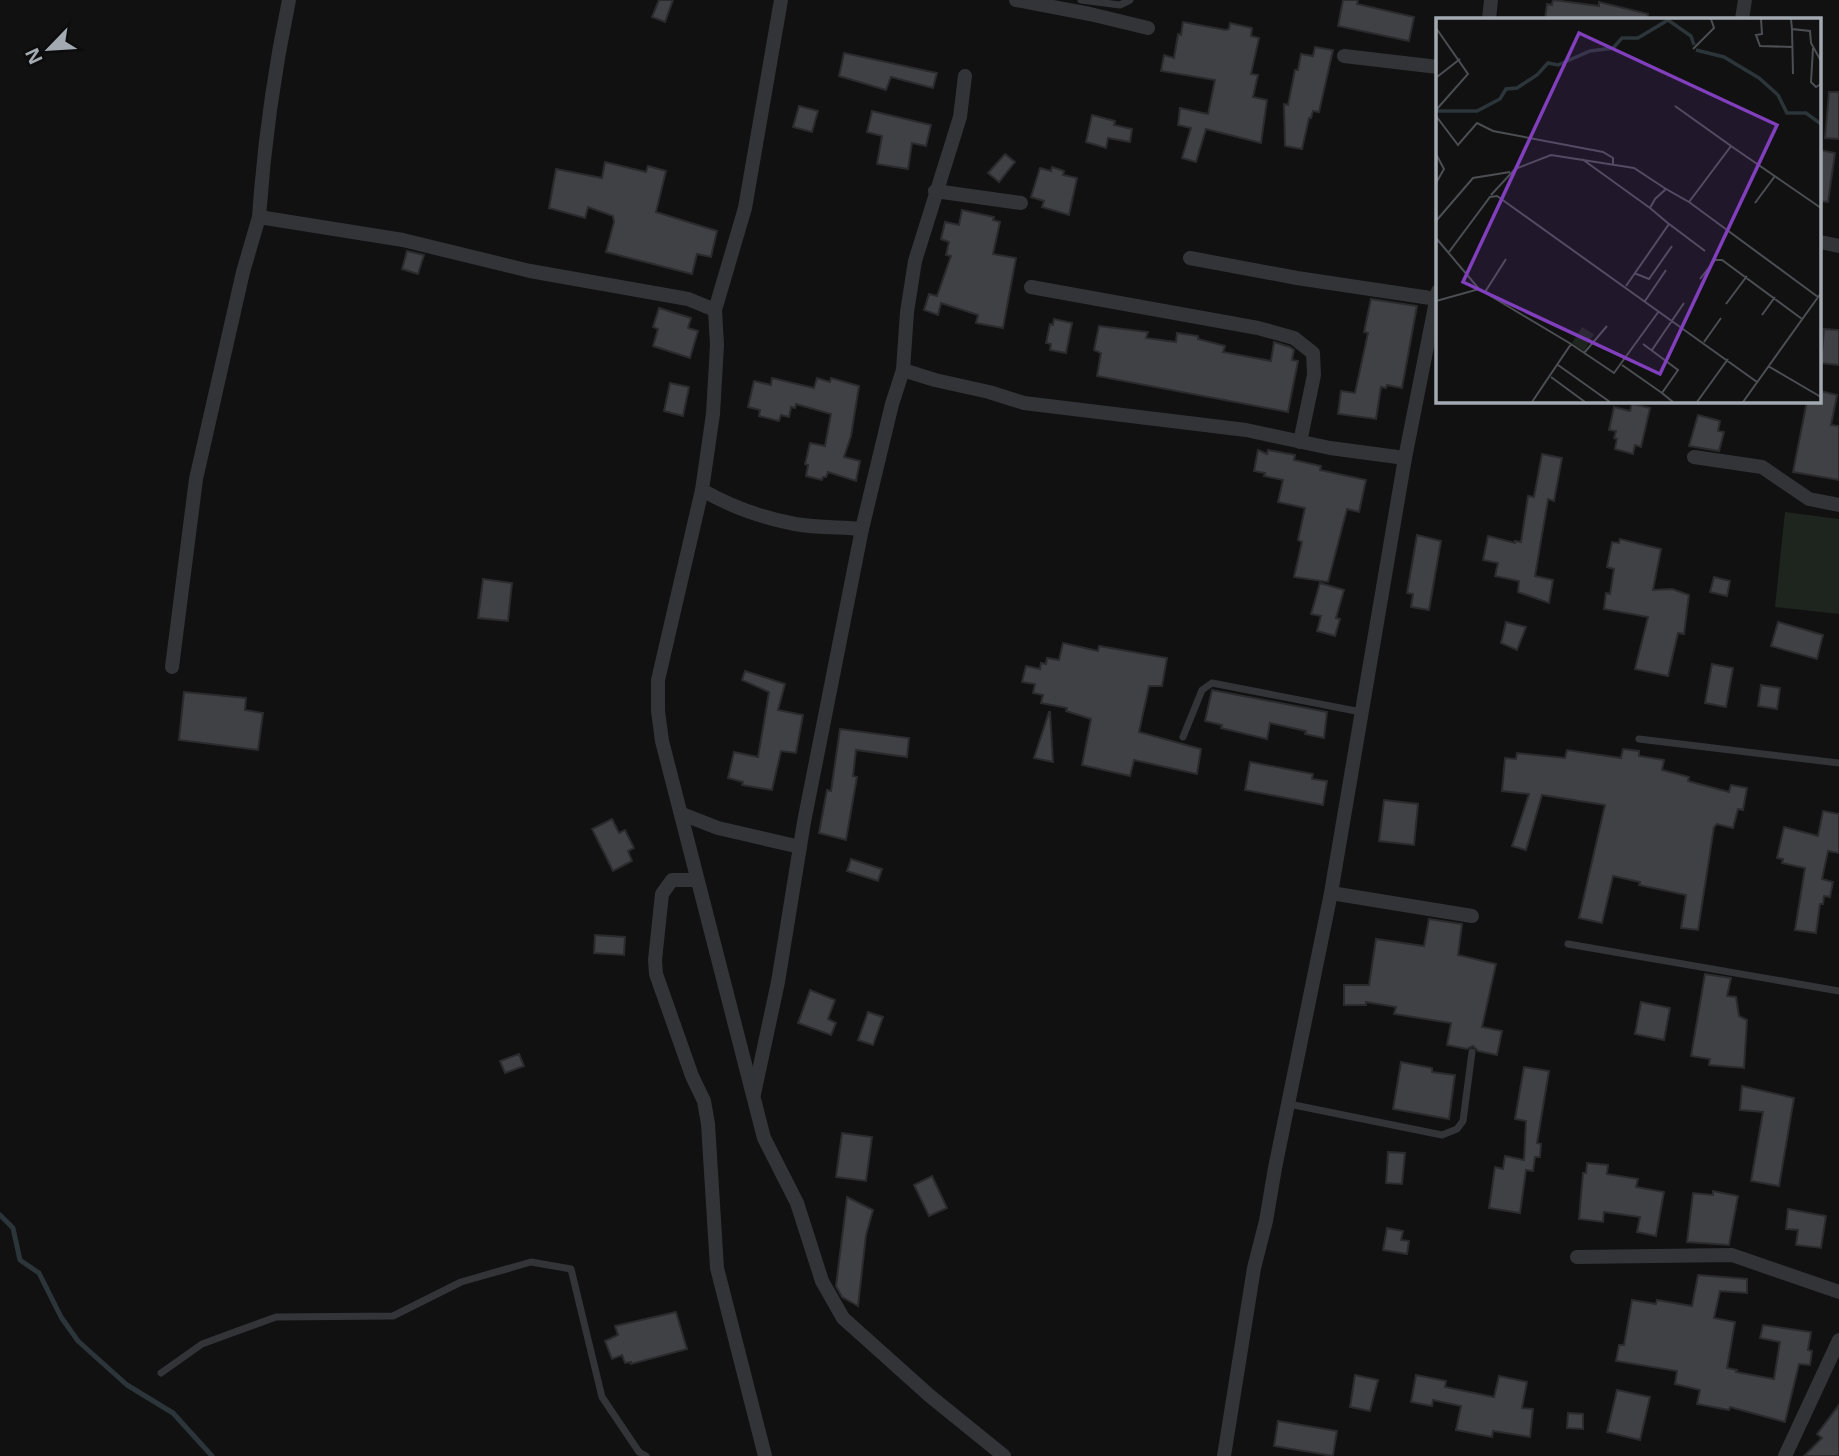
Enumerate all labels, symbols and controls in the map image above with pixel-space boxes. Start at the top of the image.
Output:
north arrow [14,14,84,84]
inset map [1436,18,1822,402]
text: N [19,44,49,69]

